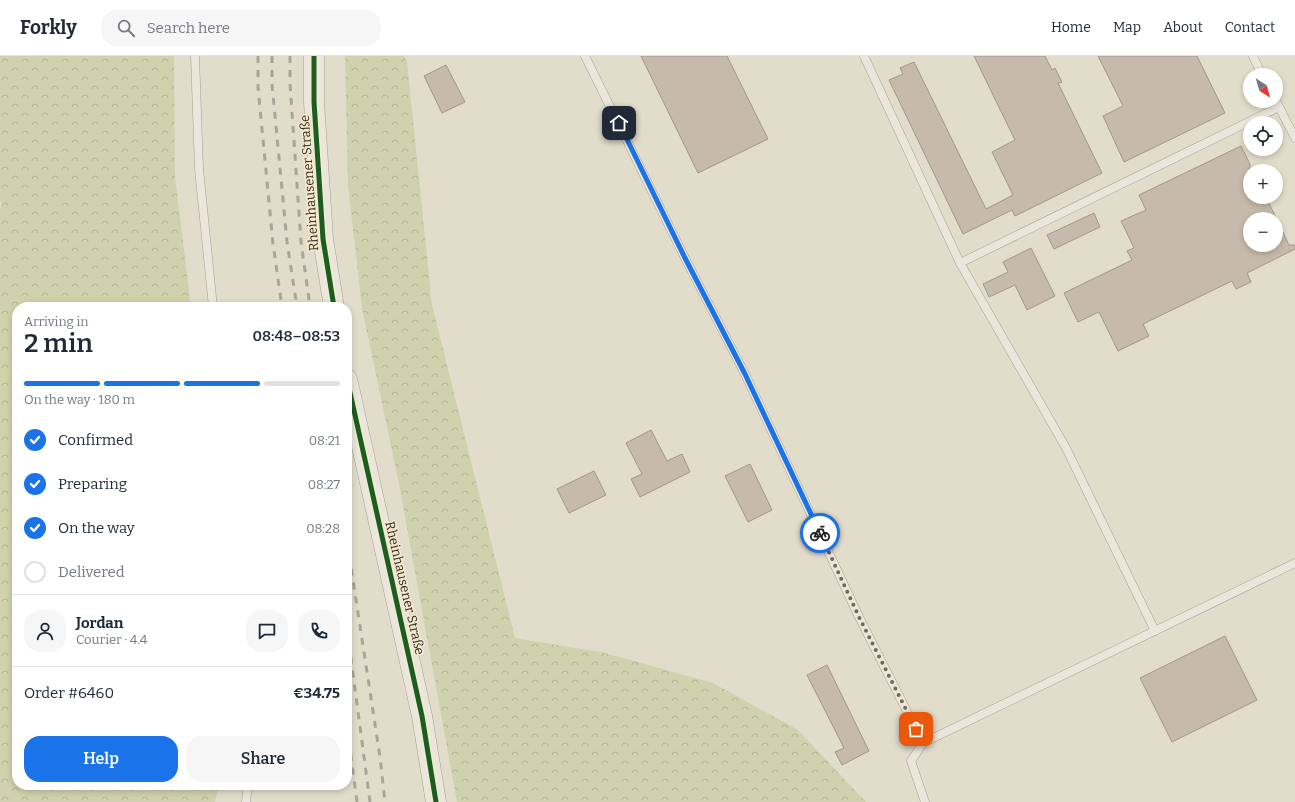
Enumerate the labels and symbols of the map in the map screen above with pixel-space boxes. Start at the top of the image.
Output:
north arrow [1243,68,1283,108]
pin [602,106,636,140]
street label: Rheinhausener Straße [297,114,321,252]
courier [800,513,840,553]
street label: Rheinhausener Straße [382,520,428,656]
pin [899,712,933,746]

